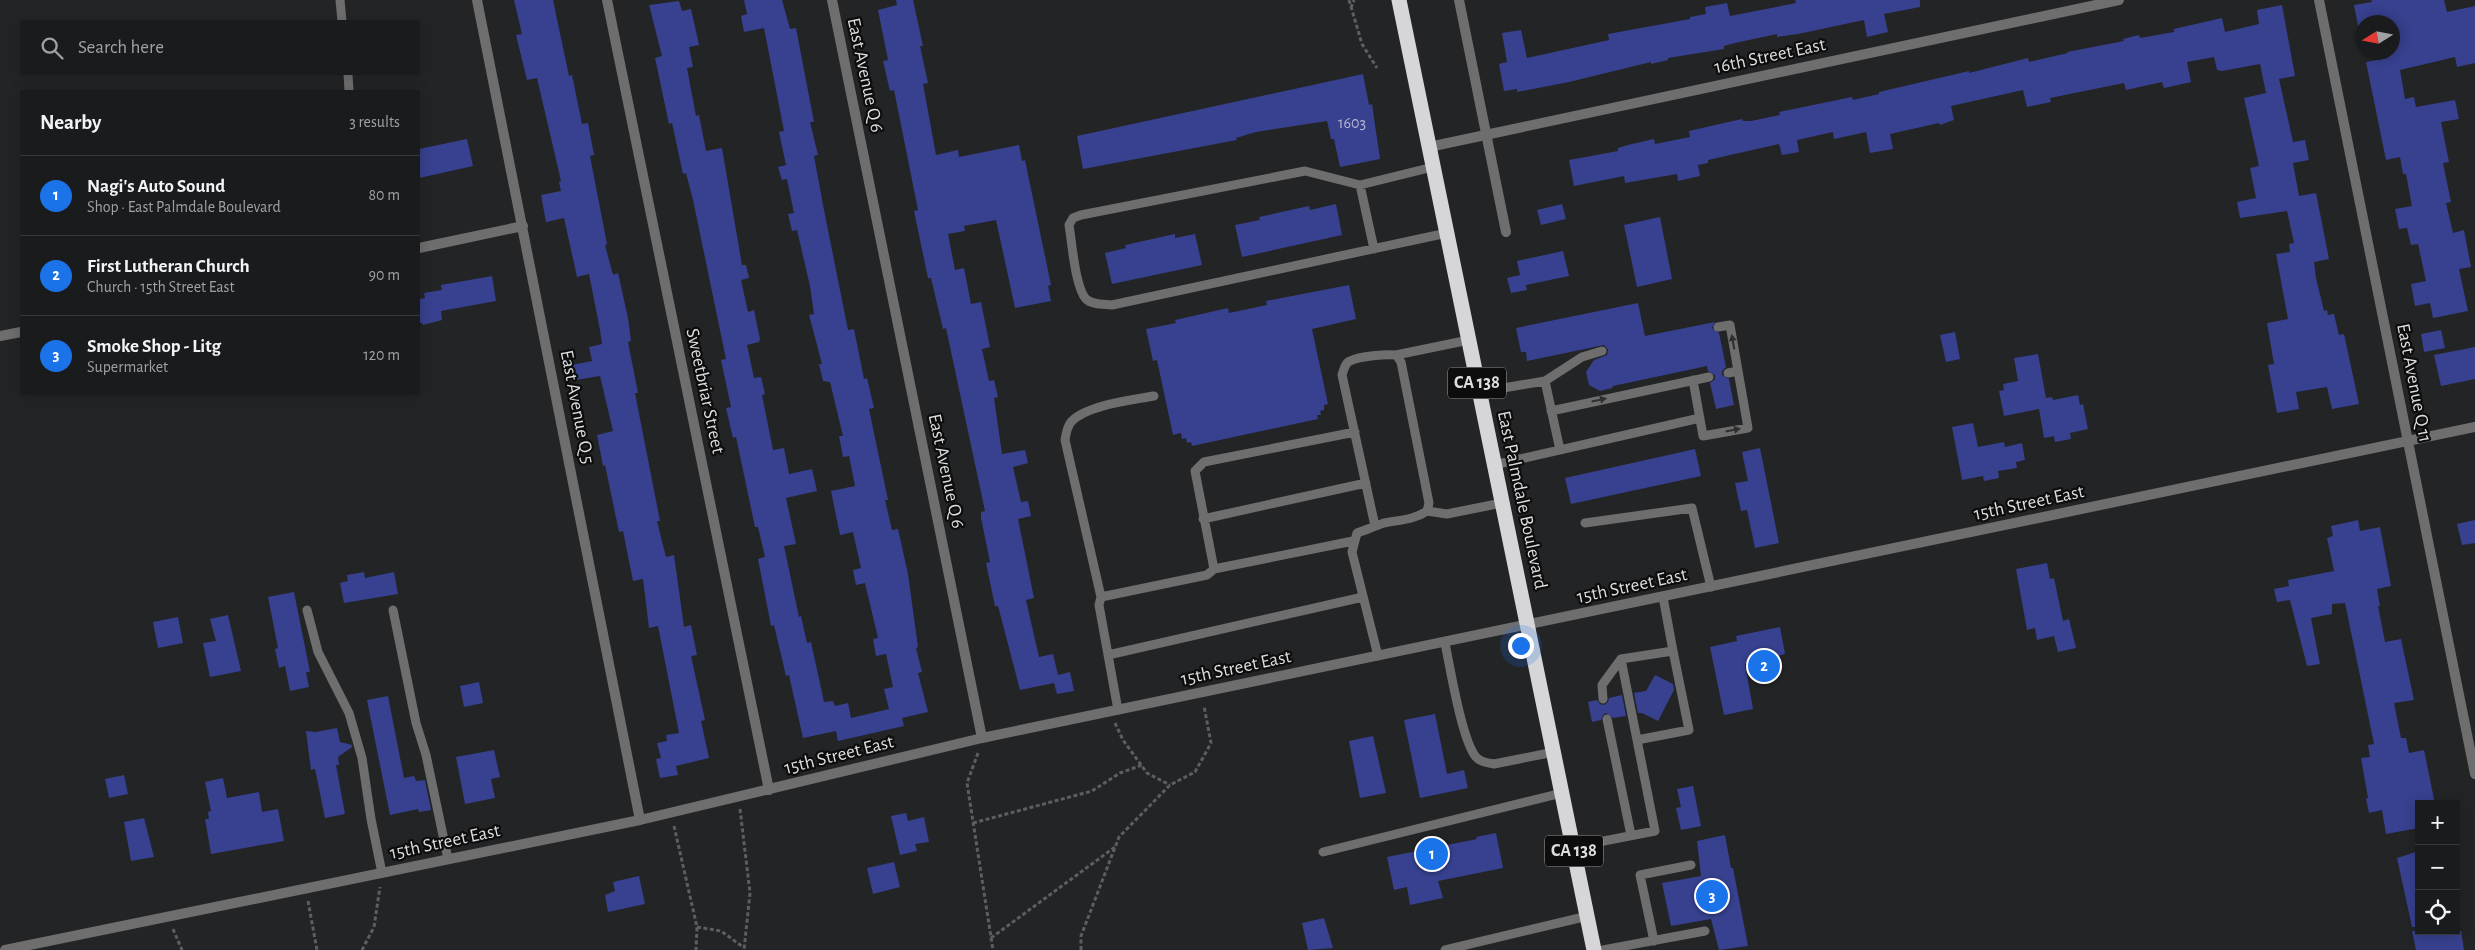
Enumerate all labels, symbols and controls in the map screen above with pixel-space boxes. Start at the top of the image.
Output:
north arrow [2355,15,2400,60]
street label: East Avenue Q 6 [844,16,886,134]
search box [20,20,420,75]
icon: search [38,34,66,62]
street label: 16th Street East [1713,35,1827,77]
text: Search here [78,38,164,57]
text: Nearby [40,112,101,133]
text: 3 results [349,114,400,130]
house number: 1603 [1338,115,1366,131]
text: Nagi's Auto Sound [87,177,225,196]
text: 1 [53,187,59,203]
text: 80 m [369,187,400,203]
text: Shop · East Palmdale Boulevard [87,199,281,215]
text: First Lutheran Church [87,257,250,276]
text: 2 [52,267,60,283]
text: 90 m [369,267,400,283]
text: Church · 15th Street East [87,279,235,295]
street label: East Avenue Q 11 [2393,322,2435,444]
street label: Sweetbriar Street [682,327,728,455]
one-way arrow [1728,334,1736,350]
text: Smoke Shop - Litg [87,337,221,356]
text: 3 [53,347,59,363]
text: 120 m [363,347,400,363]
street label: East Avenue Q 5 [557,348,597,466]
text: Supermarket [87,359,168,375]
road number: CA 138 [1448,368,1506,398]
one-way arrow [1591,396,1607,404]
street label: East Palmdale Boulevard [1494,409,1550,591]
street label: East Avenue Q 6 [925,412,967,530]
one-way arrow [1726,426,1742,434]
street label: 15th Street East [1972,482,2086,524]
street label: 15th Street East [1575,565,1689,607]
your location [1508,633,1534,659]
street label: 15th Street East [1179,647,1293,689]
pin: 2 [1748,647,1780,685]
street label: 15th Street East [782,732,896,778]
map controls [2415,800,2460,935]
button: + [2415,800,2460,845]
street label: 15th Street East [388,821,502,863]
pin: 1 [1416,835,1448,873]
road number: CA 138 [1545,836,1603,866]
button: − [2415,845,2460,890]
pin: 3 [1696,877,1728,915]
button: locate [2415,890,2460,935]

